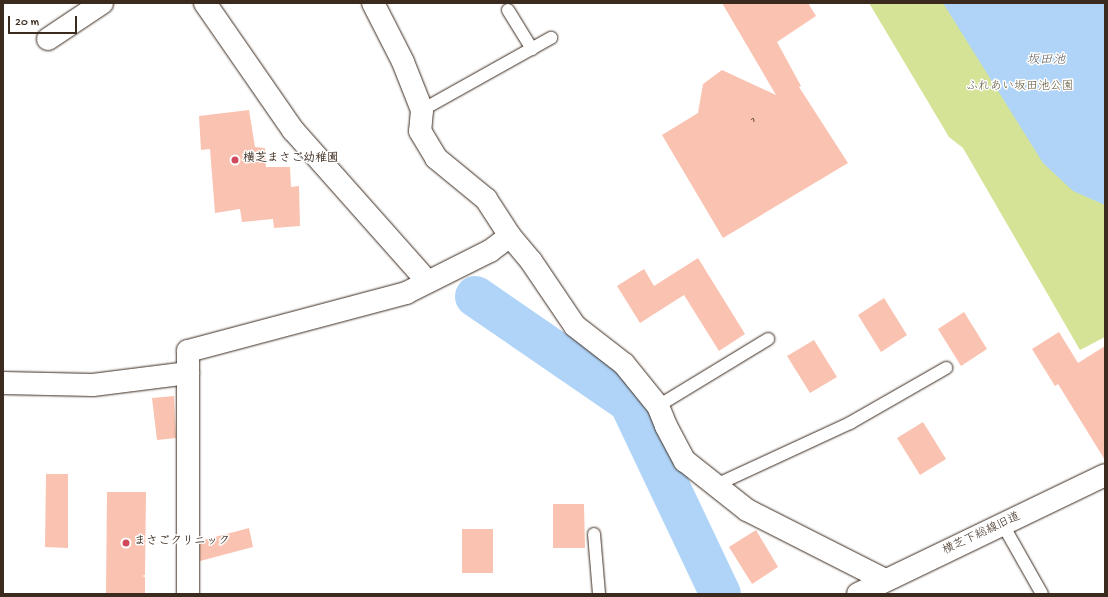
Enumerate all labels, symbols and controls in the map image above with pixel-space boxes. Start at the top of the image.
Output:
scale bar [10,8,79,34]
text: 20 m [15,16,39,30]
water label: 坂田池 [1027,53,1065,69]
park label: ふれあい坂田池公園 [966,81,1074,95]
house number: 1 [751,115,755,127]
place label: 横芝まさご幼稚園 [243,153,339,167]
marker: 横芝まさご幼稚園 [230,155,240,165]
street label: 横芝下総線旧道 [941,511,1023,559]
place label: まさごクリニック [134,536,230,550]
marker: まさごクリニック [121,538,131,548]

